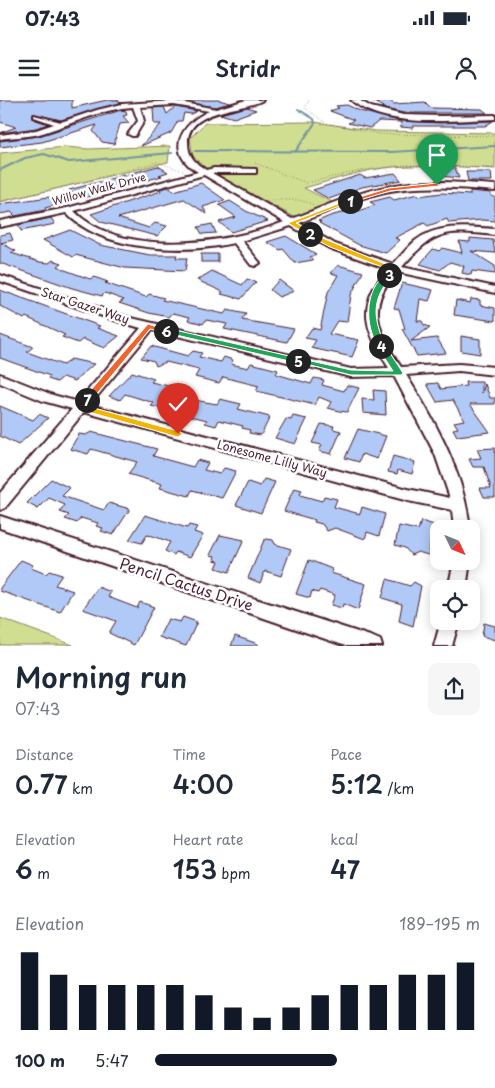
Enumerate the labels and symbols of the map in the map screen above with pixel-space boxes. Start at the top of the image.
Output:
pin [416,134,458,185]
street label: Willow Walk Drive [50,168,148,209]
pin: 1 [338,188,362,214]
pin: 2 [298,222,322,246]
pin: 3 [376,262,402,288]
street label: Star Gazer Way [39,282,132,328]
pin: 6 [154,318,178,344]
pin: 4 [368,334,394,358]
pin: 5 [286,348,310,374]
pin [157,383,199,434]
pin: 7 [74,388,100,412]
street label: Lonesome Lilly Way [215,435,329,481]
north arrow [430,520,480,570]
street label: Pencil Cactus Drive [117,551,256,616]

